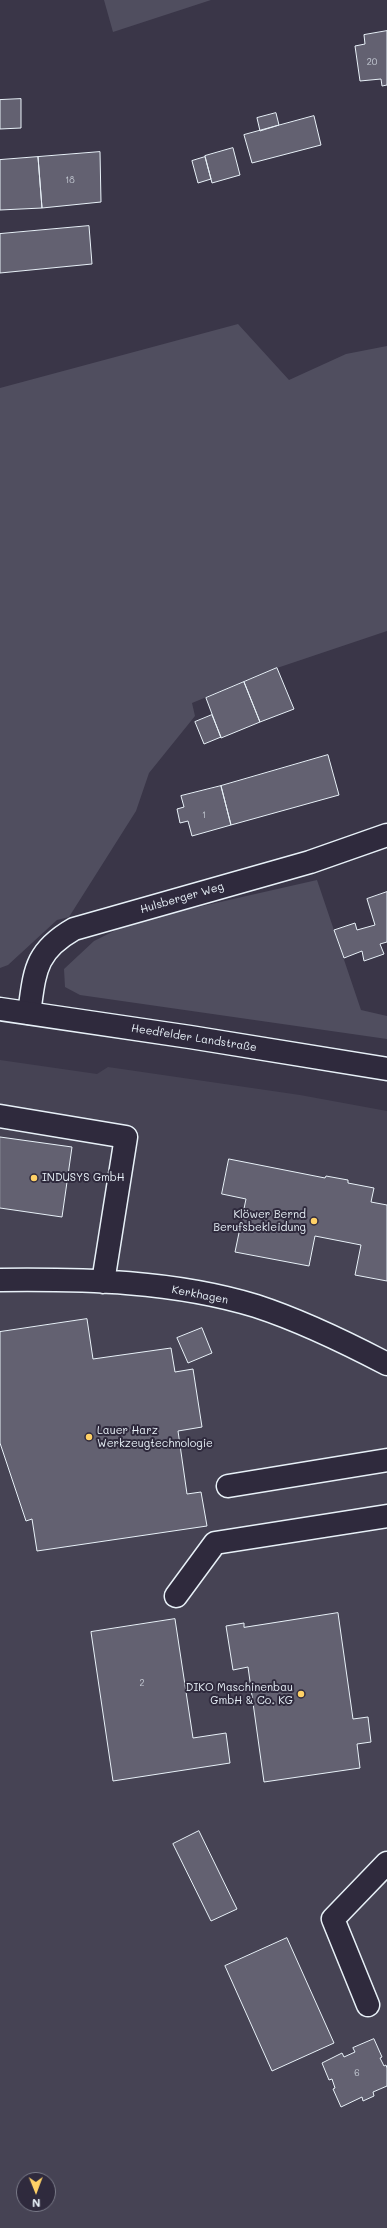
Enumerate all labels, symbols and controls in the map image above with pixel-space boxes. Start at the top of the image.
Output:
house number: 20 [367,57,377,67]
house number: 18 [65,175,75,185]
house number: 1 [202,810,206,820]
street label: Hulsberger Weg [139,880,225,916]
street label: Heedfelder Landstraße [130,1022,258,1054]
place label: INDUSYS GmbH [42,1171,125,1185]
marker: INDUSYS GmbH [29,1173,39,1183]
place label: Klöwer Bernd Berufsbekleidung [213,1208,306,1234]
marker: Klöwer Bernd Berufsbekleidung [309,1216,319,1226]
street label: Kerkhagen [171,1283,229,1307]
place label: Lauer Harz Werkzeugtechnologie [97,1424,213,1450]
marker: Lauer Harz Werkzeugtechnologie [84,1432,94,1442]
house number: 2 [139,1678,145,1688]
place label: DIKO Maschinenbau GmbH & Co. KG [186,1681,293,1707]
marker: DIKO Maschinenbau GmbH & Co. KG [296,1689,306,1699]
house number: 6 [354,2068,360,2078]
north arrow [16,2172,56,2212]
text: N [32,2196,41,2211]

